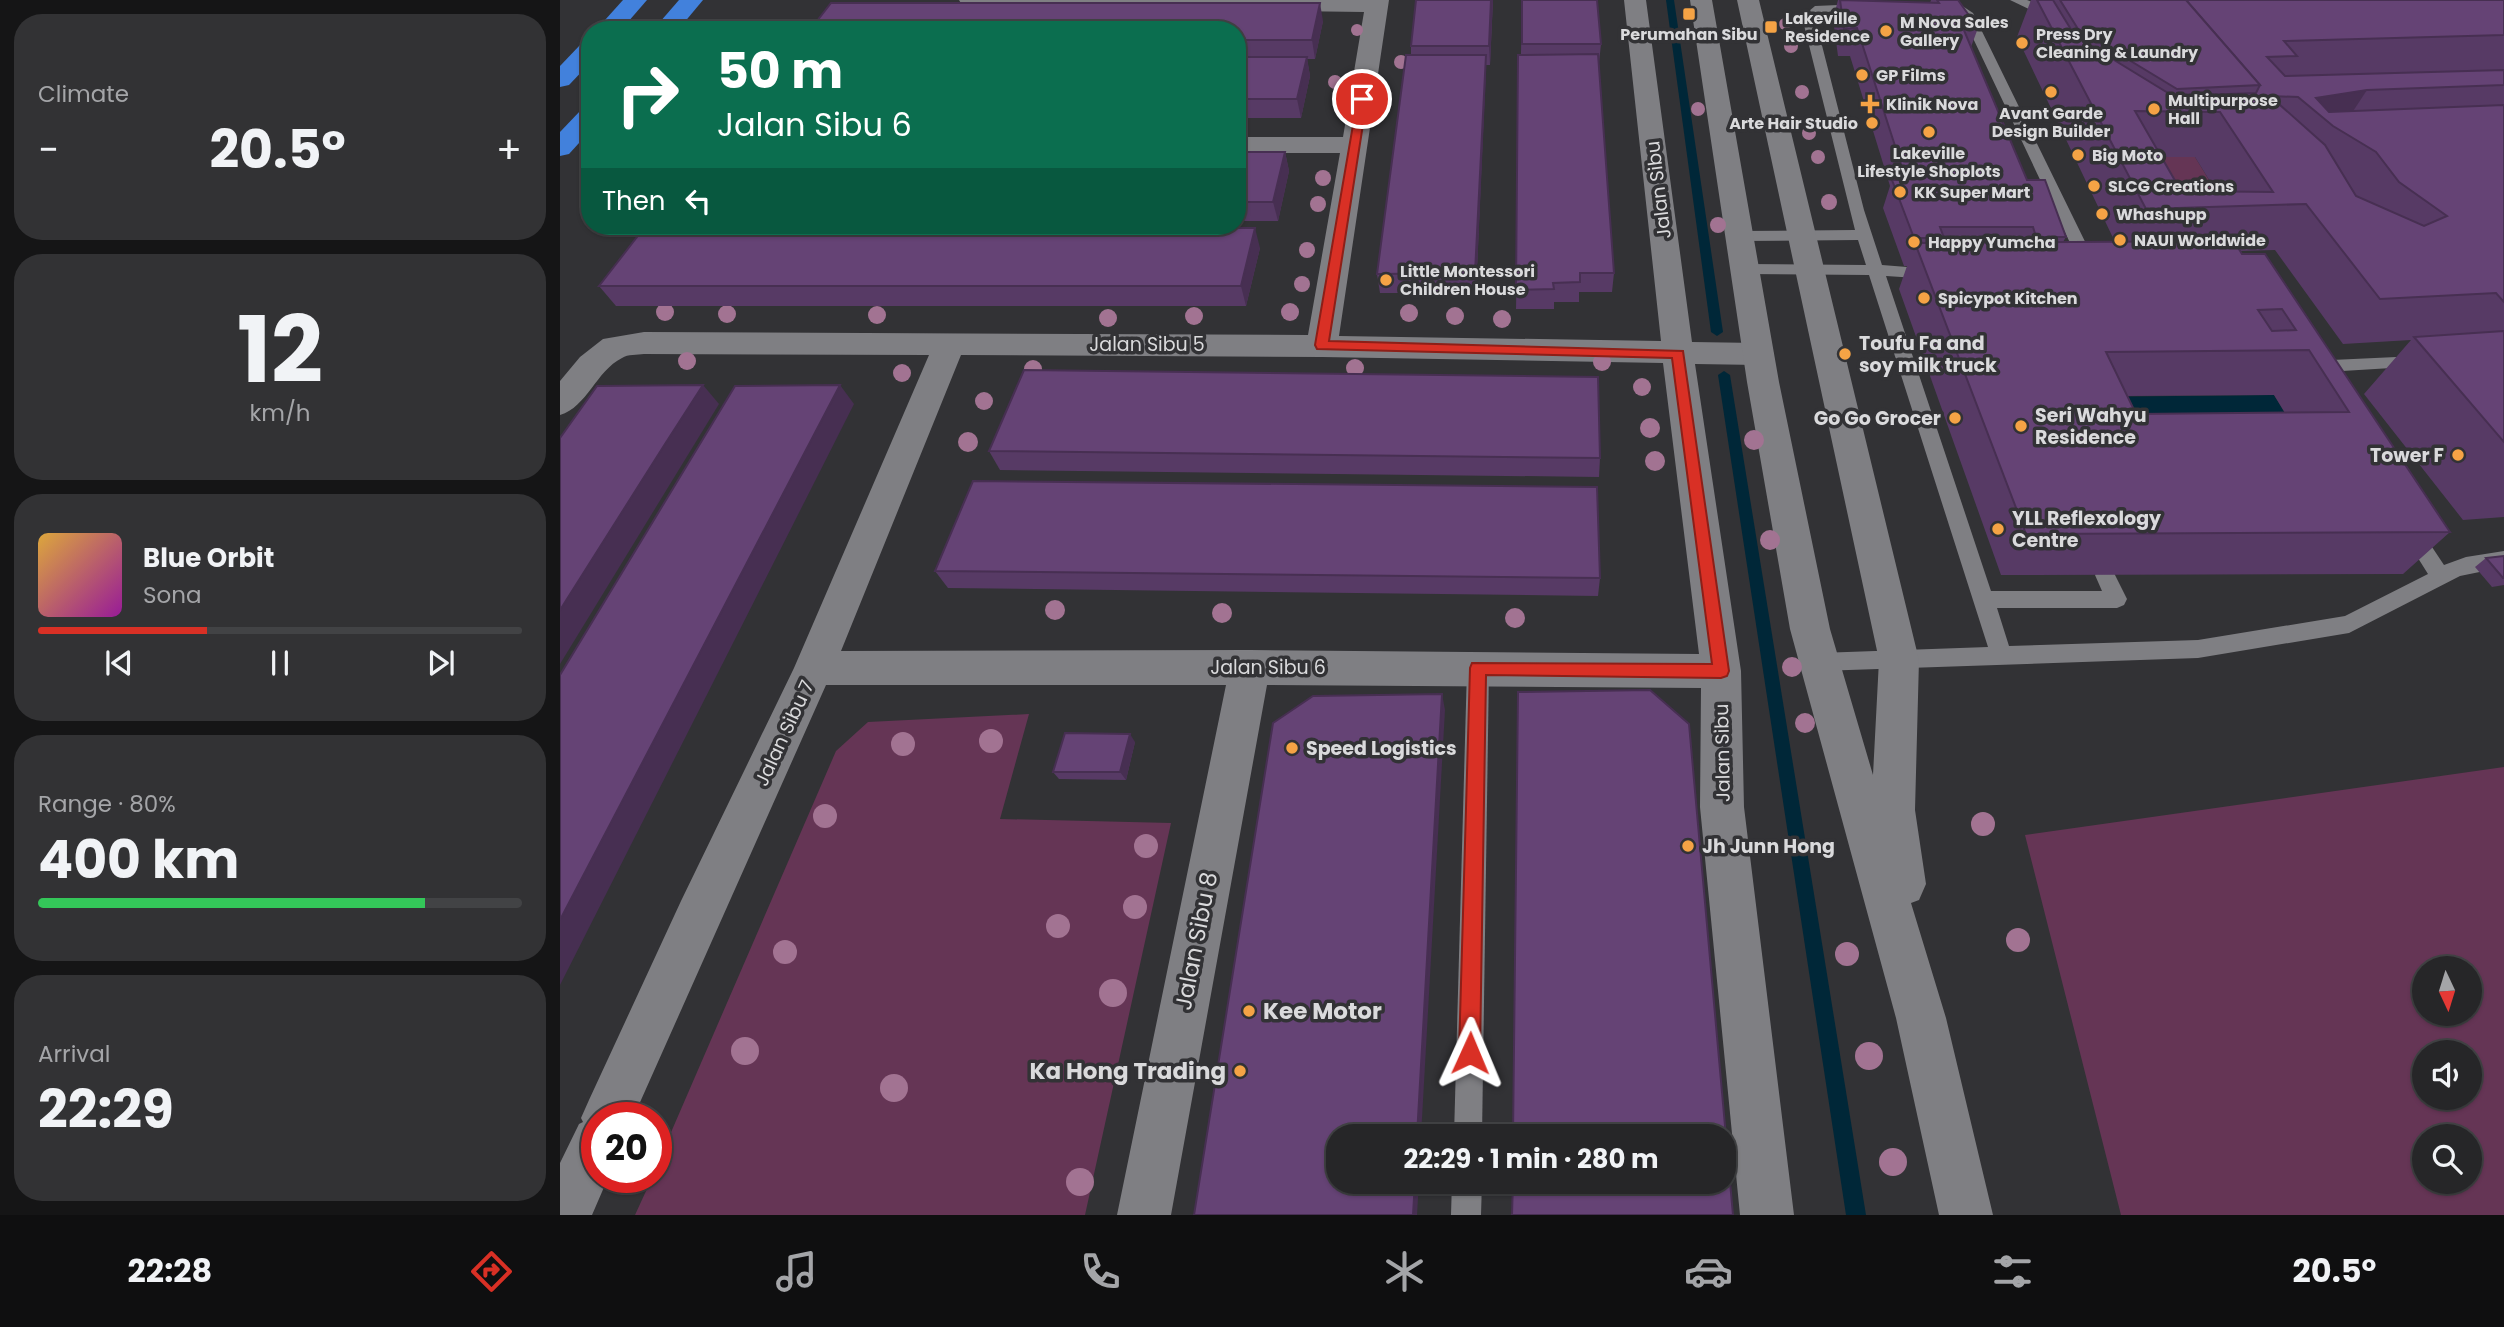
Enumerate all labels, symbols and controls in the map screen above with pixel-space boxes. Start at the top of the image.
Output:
marker: Perumahan Sibu [1681,6,1697,22]
place label: Lakeville Residence [1785,7,1870,48]
place label: M Nova Sales Gallery [1900,11,2009,52]
marker: Lakeville Residence [1763,19,1779,35]
place label: Perumahan Sibu [1620,23,1758,46]
marker: M Nova Sales Gallery [1878,23,1894,39]
place label: Press Dry Cleaning & Laundry [2036,23,2199,64]
marker: Press Dry Cleaning & Laundry [2014,35,2030,51]
text: 50 m [717,37,843,105]
icon: right [602,49,693,140]
place label: GP Films [1876,64,1946,87]
marker: GP Films [1854,67,1870,83]
pin [1332,69,1392,129]
text: Climate [38,78,129,110]
icon: arrive [1343,80,1381,118]
marker: Avant Garde Design Builder [2043,84,2059,100]
place label: Multipurpose Hall [2168,89,2278,130]
place label: Klinik Nova [1886,93,1978,116]
marker: Klinik Nova [1860,94,1880,114]
marker: Multipurpose Hall [2146,101,2162,117]
text: Jalan Sibu 6 [717,102,912,147]
place label: Avant Garde Design Builder [1992,102,2110,143]
place label: Arte Hair Studio [1729,112,1858,135]
text: 20.5° [209,113,346,186]
marker: Arte Hair Studio [1864,115,1880,131]
text: − [38,123,59,176]
text: + [496,123,522,176]
marker: Lakeville Lifestyle Shoplots [1921,124,1937,140]
street label: Jalan Sibu [1639,139,1678,240]
place label: Lakeville Lifestyle Shoplots [1857,142,2001,183]
place label: Big Moto [2092,144,2163,167]
marker: Big Moto [2070,147,2086,163]
place label: SLCG Creations [2108,175,2234,198]
marker: SLCG Creations [2086,178,2102,194]
place label: KK Super Mart [1914,181,2030,204]
icon: left [679,182,717,220]
text: Then [602,183,665,219]
marker: KK Super Mart [1892,184,1908,200]
place label: Whashupp [2116,203,2207,226]
marker: Whashupp [2094,206,2110,222]
place label: NAUI Worldwide [2134,229,2266,252]
place label: Happy Yumcha [1928,231,2056,254]
marker: NAUI Worldwide [2112,232,2128,248]
marker: Happy Yumcha [1906,234,1922,250]
place label: Little Montessori Children House [1400,260,1535,301]
marker: Little Montessori Children House [1378,272,1394,288]
text: 12 [237,286,323,414]
place label: Spicypot Kitchen [1938,287,2078,310]
marker: Spicypot Kitchen [1916,290,1932,306]
place label: Toufu Fa and soy milk truck [1859,330,1997,379]
street label: Jalan Sibu 5 [1089,331,1205,358]
marker: Toufu Fa and soy milk truck [1837,346,1853,362]
text: km/h [249,397,311,429]
place label: Seri Wahyu Residence [2035,402,2147,451]
place label: Go Go Grocer [1814,405,1941,432]
marker: Go Go Grocer [1947,410,1963,426]
marker: Seri Wahyu Residence [2013,418,2029,434]
place label: Tower F [2370,442,2444,469]
marker: Tower F [2450,447,2466,463]
place label: YLL Reflexology Centre [2012,505,2162,554]
marker: YLL Reflexology Centre [1990,521,2006,537]
text: Blue Orbit [143,540,274,576]
text: Sona [143,579,202,611]
icon: previous [100,644,138,682]
icon: pause [261,644,299,682]
icon: next [422,644,460,682]
street label: Jalan Sibu 6 [1210,654,1326,681]
street label: Jalan Sibu 7 [748,676,821,791]
street label: Jalan Sibu [1708,704,1737,802]
place label: Speed Logistics [1306,735,1457,762]
marker: Speed Logistics [1284,740,1300,756]
text: Range · 80% [38,788,176,820]
text: 400 km [38,823,239,896]
place label: Jh Junn Hong [1702,833,1835,860]
marker: Jh Junn Hong [1680,838,1696,854]
street label: Jalan Sibu 8 [1167,869,1225,1013]
north arrow [2412,956,2482,1026]
map controls [2412,956,2482,1194]
place label: Kee Motor [1263,995,1382,1027]
marker: Kee Motor [1241,1003,1257,1019]
position arrow [1433,1016,1507,1090]
text: Arrival [38,1038,110,1070]
button: sound [2412,1040,2482,1110]
place label: Ka Hong Trading [1029,1055,1226,1087]
marker: Ka Hong Trading [1232,1063,1248,1079]
text: 22:29 [38,1073,174,1146]
speed limit sign: 20 [581,1102,672,1193]
button: search [2412,1124,2482,1194]
text: 22:29 · 1 min · 280 m [1403,1141,1659,1177]
icon: directions [467,1247,516,1296]
icon: music [772,1247,821,1296]
icon: phone [1076,1247,1125,1296]
icon: climate [1380,1247,1429,1296]
icon: car [1684,1247,1733,1296]
icon: filters [1988,1247,2037,1296]
text: 22:28 [128,1248,212,1293]
text: 20.5° [2293,1248,2376,1293]

